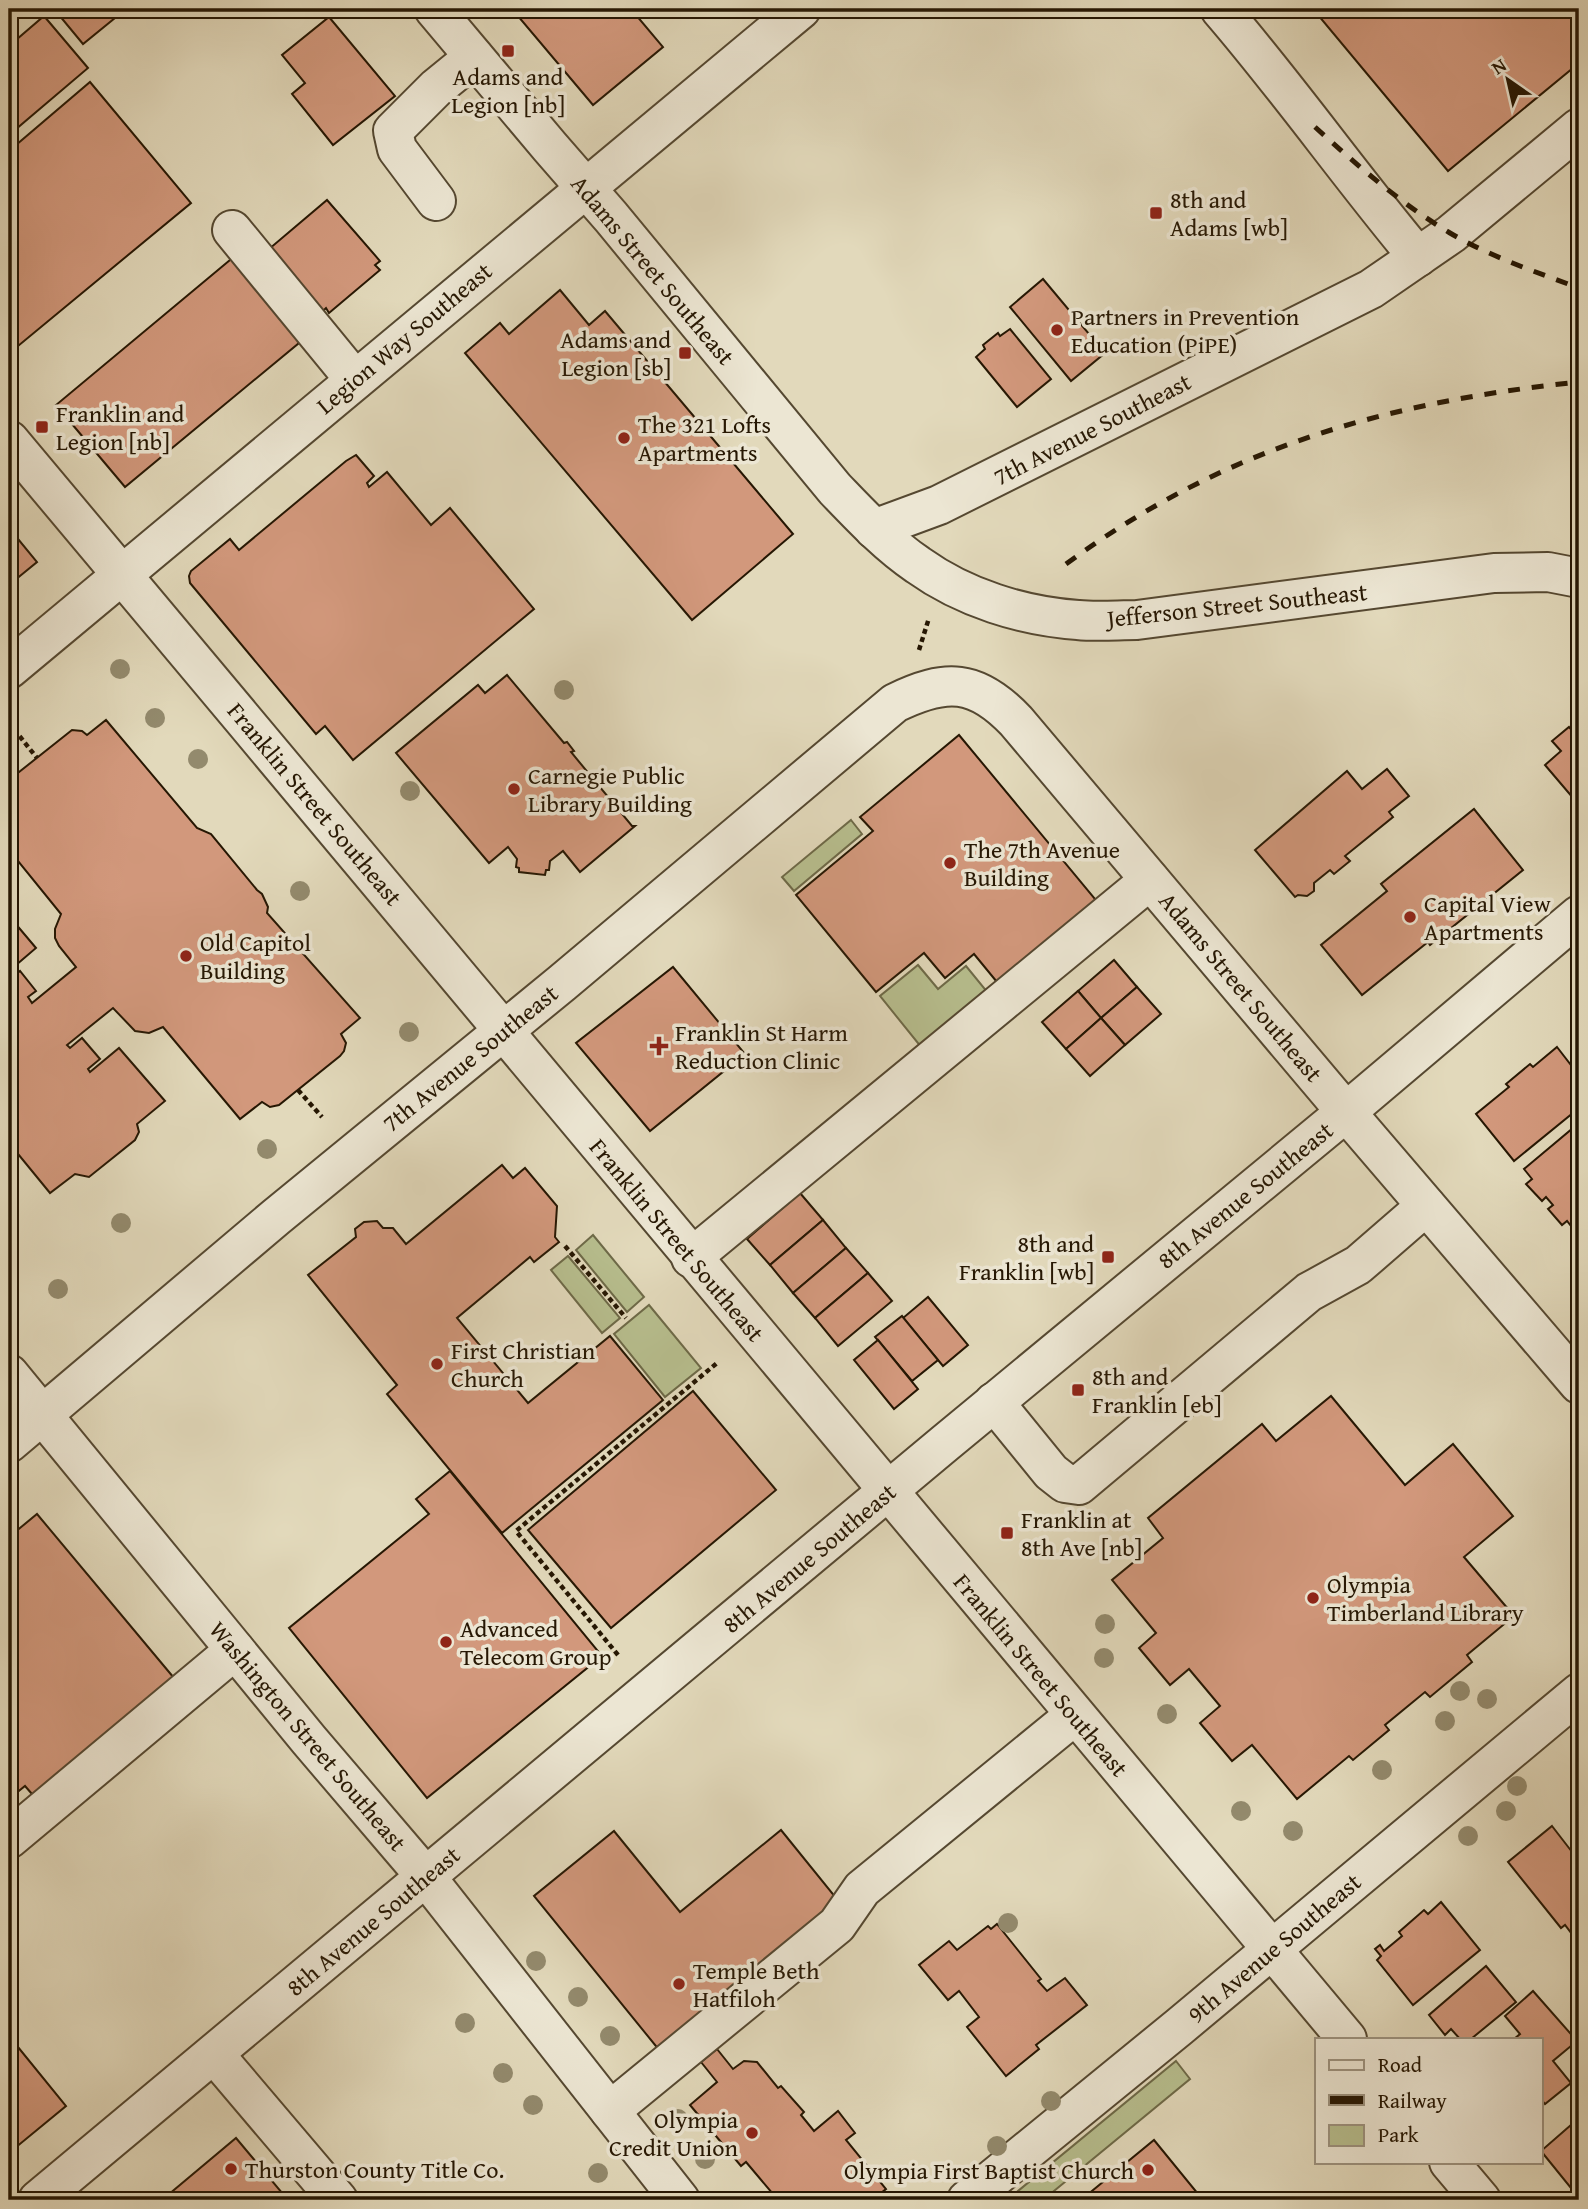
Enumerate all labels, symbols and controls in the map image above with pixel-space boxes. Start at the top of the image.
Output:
marker: Adams and Legion [nb] [500,43,516,59]
north arrow [1472,46,1542,116]
text: N [1485,51,1512,81]
place label: Adams and Legion [nb] [451,59,565,122]
street label: Adams Street Southeast [563,167,743,373]
place label: 8th and Adams [wb] [1170,182,1288,245]
marker: 8th and Adams [wb] [1148,205,1164,221]
street label: Legion Way Southeast [308,253,500,422]
place label: Partners in Prevention Education (PiPE) [1071,299,1300,362]
place label: Adams and Legion [sb] [560,322,671,385]
marker: Partners in Prevention Education (PiPE) [1049,322,1065,338]
marker: Adams and Legion [sb] [677,345,693,361]
street label: 7th Avenue Southeast [987,364,1197,494]
place label: Franklin and Legion [nb] [56,396,184,459]
place label: The 321 Lofts Apartments [638,407,771,470]
marker: Franklin and Legion [nb] [34,419,50,435]
marker: The 321 Lofts Apartments [616,430,632,446]
street label: Jefferson Street Southeast [1102,574,1369,636]
street label: Franklin Street Southeast [219,695,411,914]
place label: Carnegie Public Library Building [528,758,692,821]
marker: Carnegie Public Library Building [506,781,522,797]
place label: The 7th Avenue Building [964,832,1120,895]
marker: The 7th Avenue Building [942,855,958,871]
street label: Adams Street Southeast [1151,884,1331,1090]
place label: Capital View Apartments [1424,886,1551,949]
marker: Capital View Apartments [1402,909,1418,925]
place label: Old Capitol Building [200,925,311,988]
marker: Old Capitol Building [178,948,194,964]
street label: 7th Avenue Southeast [375,976,566,1140]
place label: Franklin St Harm Reduction Clinic [675,1015,848,1078]
marker: Franklin St Harm Reduction Clinic [649,1036,669,1056]
street label: 8th Avenue Southeast [1150,1113,1341,1277]
street label: Franklin Street Southeast [581,1131,773,1350]
place label: 8th and Franklin [wb] [959,1226,1094,1289]
marker: 8th and Franklin [wb] [1100,1249,1116,1265]
place label: First Christian Church [451,1333,596,1396]
marker: First Christian Church [429,1356,445,1372]
place label: 8th and Franklin [eb] [1092,1359,1221,1422]
marker: 8th and Franklin [eb] [1070,1382,1086,1398]
street label: 8th Avenue Southeast [715,1474,904,1641]
place label: Franklin at 8th Ave [nb] [1021,1502,1142,1565]
marker: Franklin at 8th Ave [nb] [999,1525,1015,1541]
street label: Franklin Street Southeast [945,1566,1137,1785]
place label: Olympia Timberland Library [1327,1567,1524,1630]
marker: Olympia Timberland Library [1305,1590,1321,1606]
place label: Advanced Telecom Group [460,1611,611,1674]
street label: Washington Street Southeast [201,1613,415,1859]
marker: Advanced Telecom Group [438,1634,454,1650]
street label: 8th Avenue Southeast [279,1837,468,2004]
street label: 9th Avenue Southeast [1180,1864,1369,2031]
place label: Temple Beth Hatfiloh [693,1953,820,2016]
marker: Temple Beth Hatfiloh [671,1976,687,1992]
legend [1315,2038,1542,2164]
text: Road [1378,2049,1423,2080]
text: Railway [1378,2085,1447,2116]
place label: Olympia Credit Union [609,2102,739,2165]
text: Park [1378,2119,1419,2150]
marker: Olympia Credit Union [744,2125,760,2141]
place label: Thurston County Title Co. [245,2152,504,2187]
place label: Olympia First Baptist Church [844,2153,1135,2188]
marker: Thurston County Title Co. [223,2161,239,2177]
marker: Olympia First Baptist Church [1140,2162,1156,2178]

